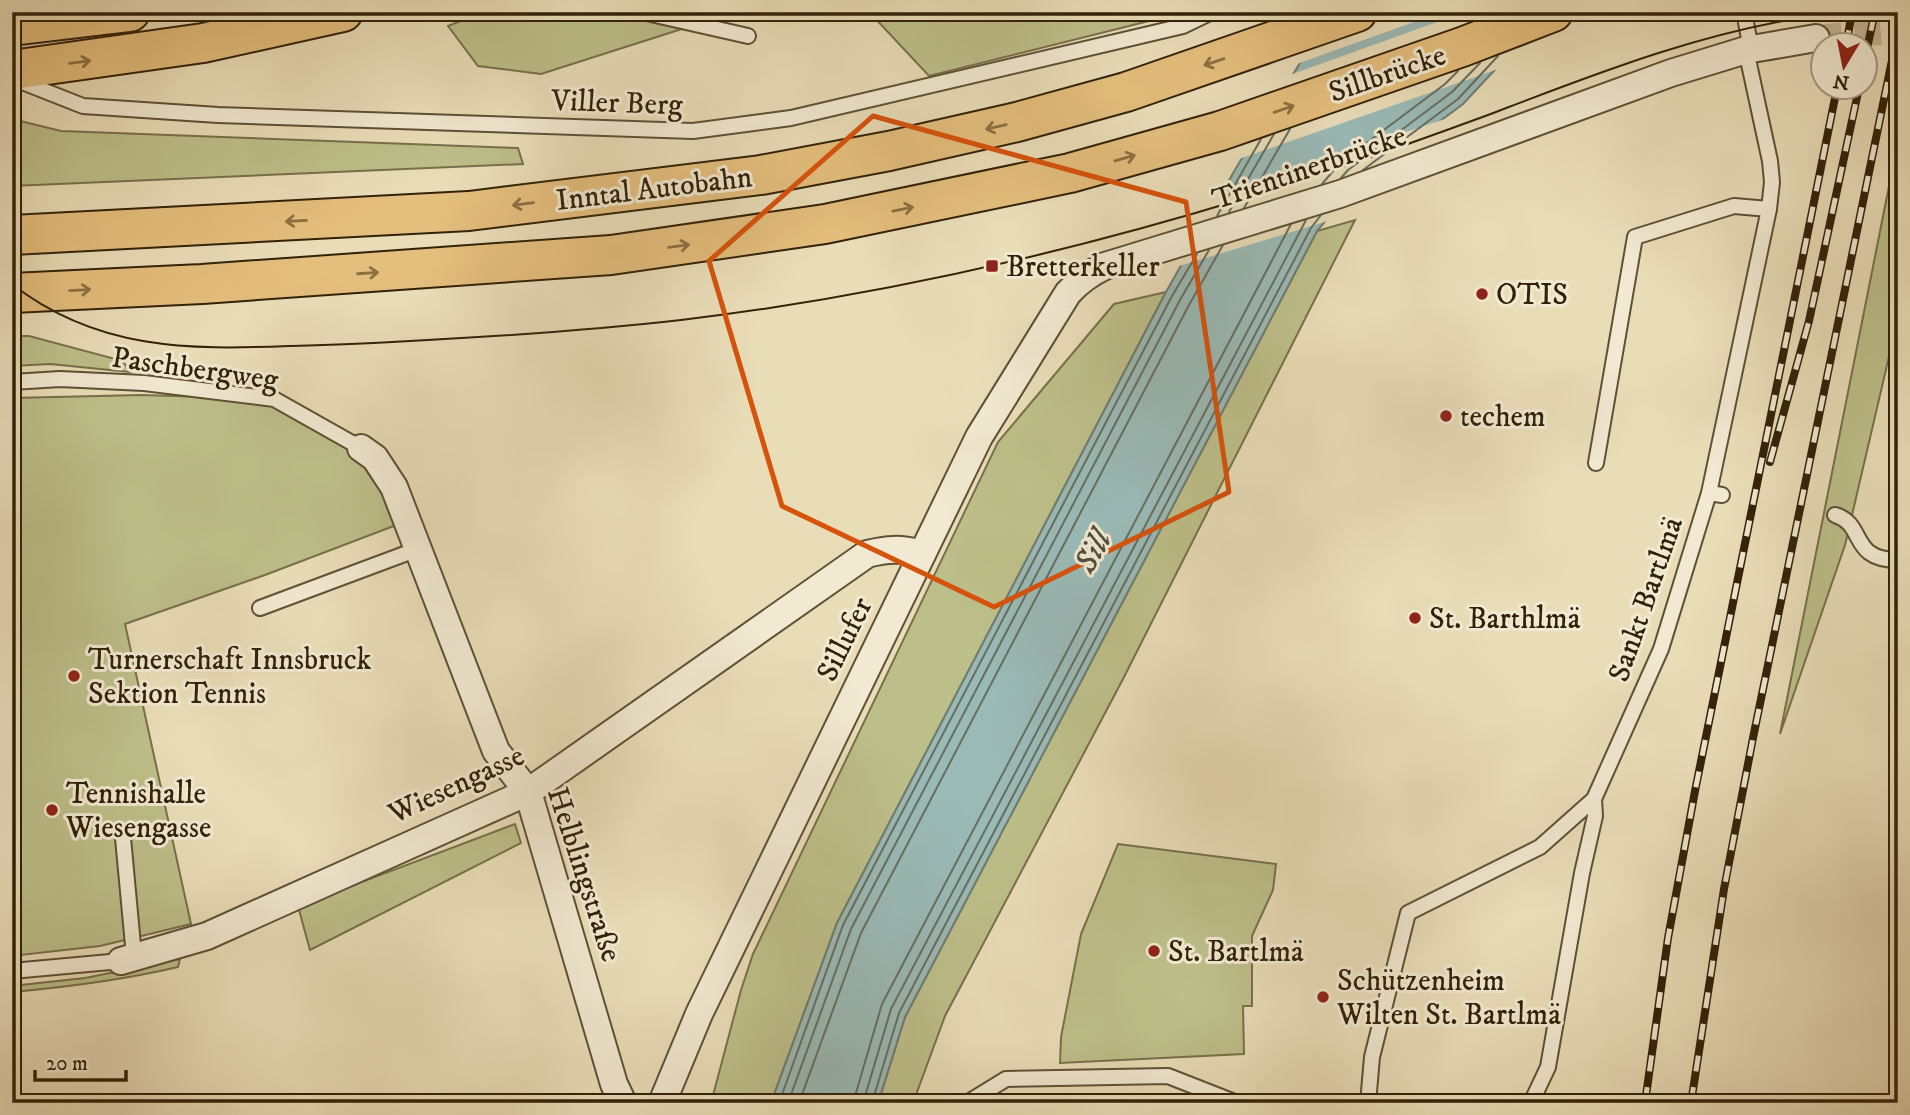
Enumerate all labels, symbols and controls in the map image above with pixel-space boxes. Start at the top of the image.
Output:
north arrow [1808,32,1878,102]
street label: Sillbrücke [1324,37,1451,112]
one-way arrow [68,55,91,68]
one-way arrow [1204,57,1226,69]
text: N [1831,69,1851,94]
street label: Viller Berg [550,83,684,124]
one-way arrow [1273,102,1295,114]
street label: Trientinerbrücke [1208,118,1411,219]
one-way arrow [985,121,1008,134]
one-way arrow [1114,150,1136,163]
street label: Inntal Autobahn [554,159,755,220]
one-way arrow [512,198,535,211]
one-way arrow [891,202,914,216]
one-way arrow [285,215,308,228]
one-way arrow [667,239,690,252]
place label: Bretterkeller [1006,249,1160,286]
marker: Bretterkeller [984,258,1000,274]
one-way arrow [356,266,379,279]
place label: OTIS [1496,277,1568,314]
one-way arrow [69,283,91,296]
marker: OTIS [1474,286,1490,302]
street label: Paschbergweg [109,339,281,400]
place label: techem [1460,399,1546,436]
marker: techem [1438,408,1454,424]
street label: Sankt Bartlmä [1601,512,1692,687]
water label: Sill [1066,521,1123,581]
street label: Sillufer [809,592,881,688]
place label: St. Barthlmä [1429,601,1581,638]
marker: St. Barthlmä [1407,610,1423,626]
place label: Turnerschaft Innsbruck Sektion Tennis [88,642,372,713]
marker: Turnerschaft Innsbruck Sektion Tennis [66,668,82,684]
street label: Wiesengasse [382,738,530,833]
place label: Tennishalle Wiesengasse [65,776,212,847]
street label: Helblingstraße [538,783,629,966]
marker: Tennishalle Wiesengasse [44,802,60,818]
place label: St. Bartlmä [1168,934,1304,971]
marker: St. Bartlmä [1146,943,1162,959]
place label: Schützenheim Wilten St. Bartlmä [1336,963,1561,1034]
marker: Schützenheim Wilten St. Bartlmä [1315,989,1331,1005]
scale bar [35,1038,126,1082]
text: 20 m [46,1051,88,1077]

